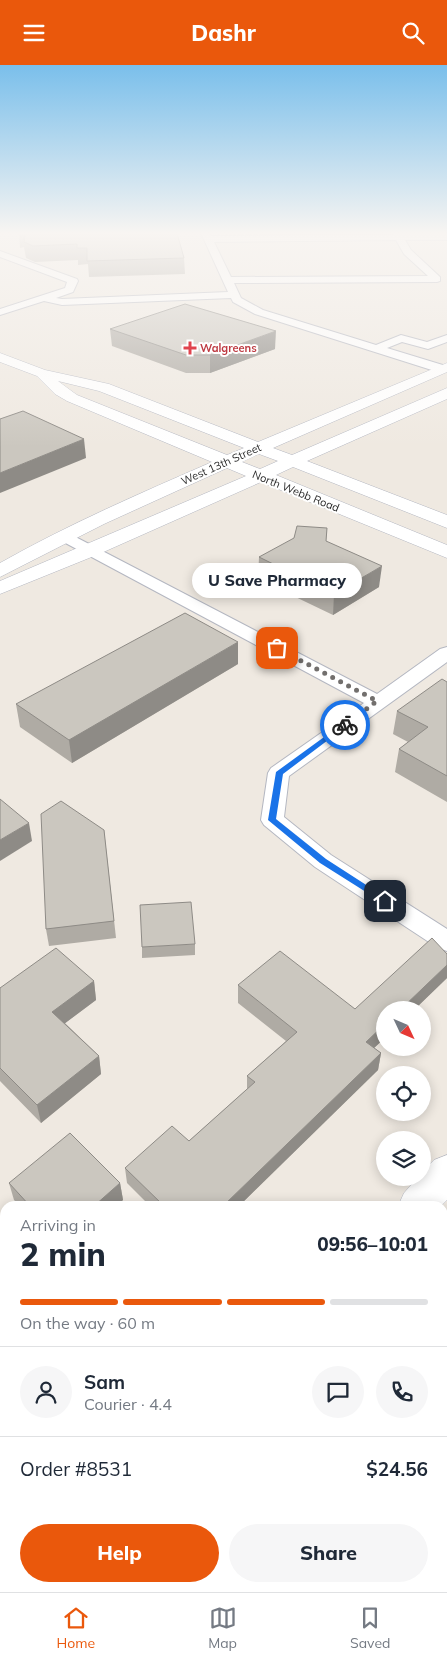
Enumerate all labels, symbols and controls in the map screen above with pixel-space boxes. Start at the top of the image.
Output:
icon: menu [20,19,48,47]
text: Dashr [191,19,256,47]
icon: search [399,19,427,47]
place label: Walgreens [200,341,257,355]
marker: Walgreens [184,342,196,354]
street label: West 13th Street [179,440,263,488]
street label: North Webb Road [250,467,342,515]
callout: U Save Pharmacy [192,563,362,598]
text: U Save Pharmacy [208,570,346,590]
pin [256,627,298,669]
icon: bag [263,634,291,662]
courier [320,700,370,750]
icon: bike [331,711,359,739]
pin [364,880,406,922]
icon: home [371,887,399,915]
north arrow [376,1001,431,1056]
map controls [376,1001,431,1186]
button: locate [376,1066,431,1121]
button: layers [376,1131,431,1186]
text: Arriving in [20,1215,96,1235]
text: 09:56–10:01 [317,1232,428,1256]
text: 2 min [20,1234,106,1274]
text: On the way · 60 m [20,1313,155,1333]
button: person [20,1366,72,1418]
button: chat [312,1366,364,1418]
button: phone [376,1366,428,1418]
text: Sam [84,1370,125,1394]
text: Courier · 4.4 [84,1394,172,1414]
text: Order #8531 [20,1457,132,1481]
text: $24.56 [366,1457,428,1481]
button: Help [20,1524,219,1582]
button: Share [229,1524,428,1582]
tab: Home [57,1604,95,1652]
tab: Map [208,1604,237,1652]
tab: Saved [350,1604,390,1652]

